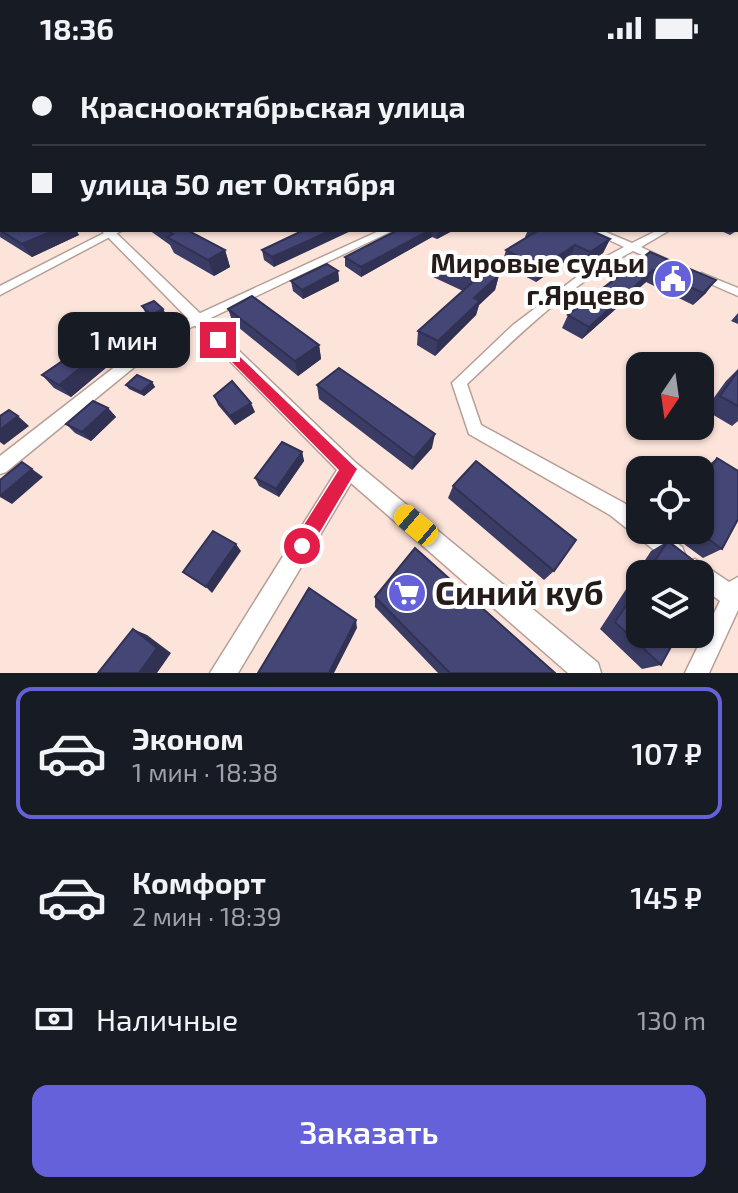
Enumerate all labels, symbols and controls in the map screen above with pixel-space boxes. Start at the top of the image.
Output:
text: 18:36 [40,10,114,46]
text: Краснооктябрьская улица [80,88,466,124]
text: улица 50 лет Октября [80,165,396,201]
place label: Мировые судьи г.Ярцево [430,245,645,311]
public building icon: Мировые судьи г.Ярцево [652,258,694,300]
callout: 1 мин [58,312,190,368]
route end [200,322,236,358]
text: 1 мин [90,324,158,355]
north arrow [626,352,714,440]
map controls [626,352,714,648]
button: locate [626,456,714,544]
car [390,500,442,550]
route start [284,528,320,564]
button: layers [626,560,714,648]
place label: Синий куб [435,571,604,612]
supermarket icon: Синий куб [386,572,428,614]
icon: car [36,717,108,789]
text: Эконом [132,720,244,756]
text: 107 ₽ [631,735,702,771]
text: 1 мин · 18:38 [132,756,278,787]
icon: car [36,861,108,933]
text: Комфорт [132,864,266,900]
text: 145 ₽ [630,879,702,915]
text: 2 мин · 18:39 [132,900,282,931]
icon: cash [32,997,76,1041]
text: Наличные [96,1001,238,1037]
text: 130 m [637,1004,706,1035]
button: Заказать [32,1085,706,1177]

